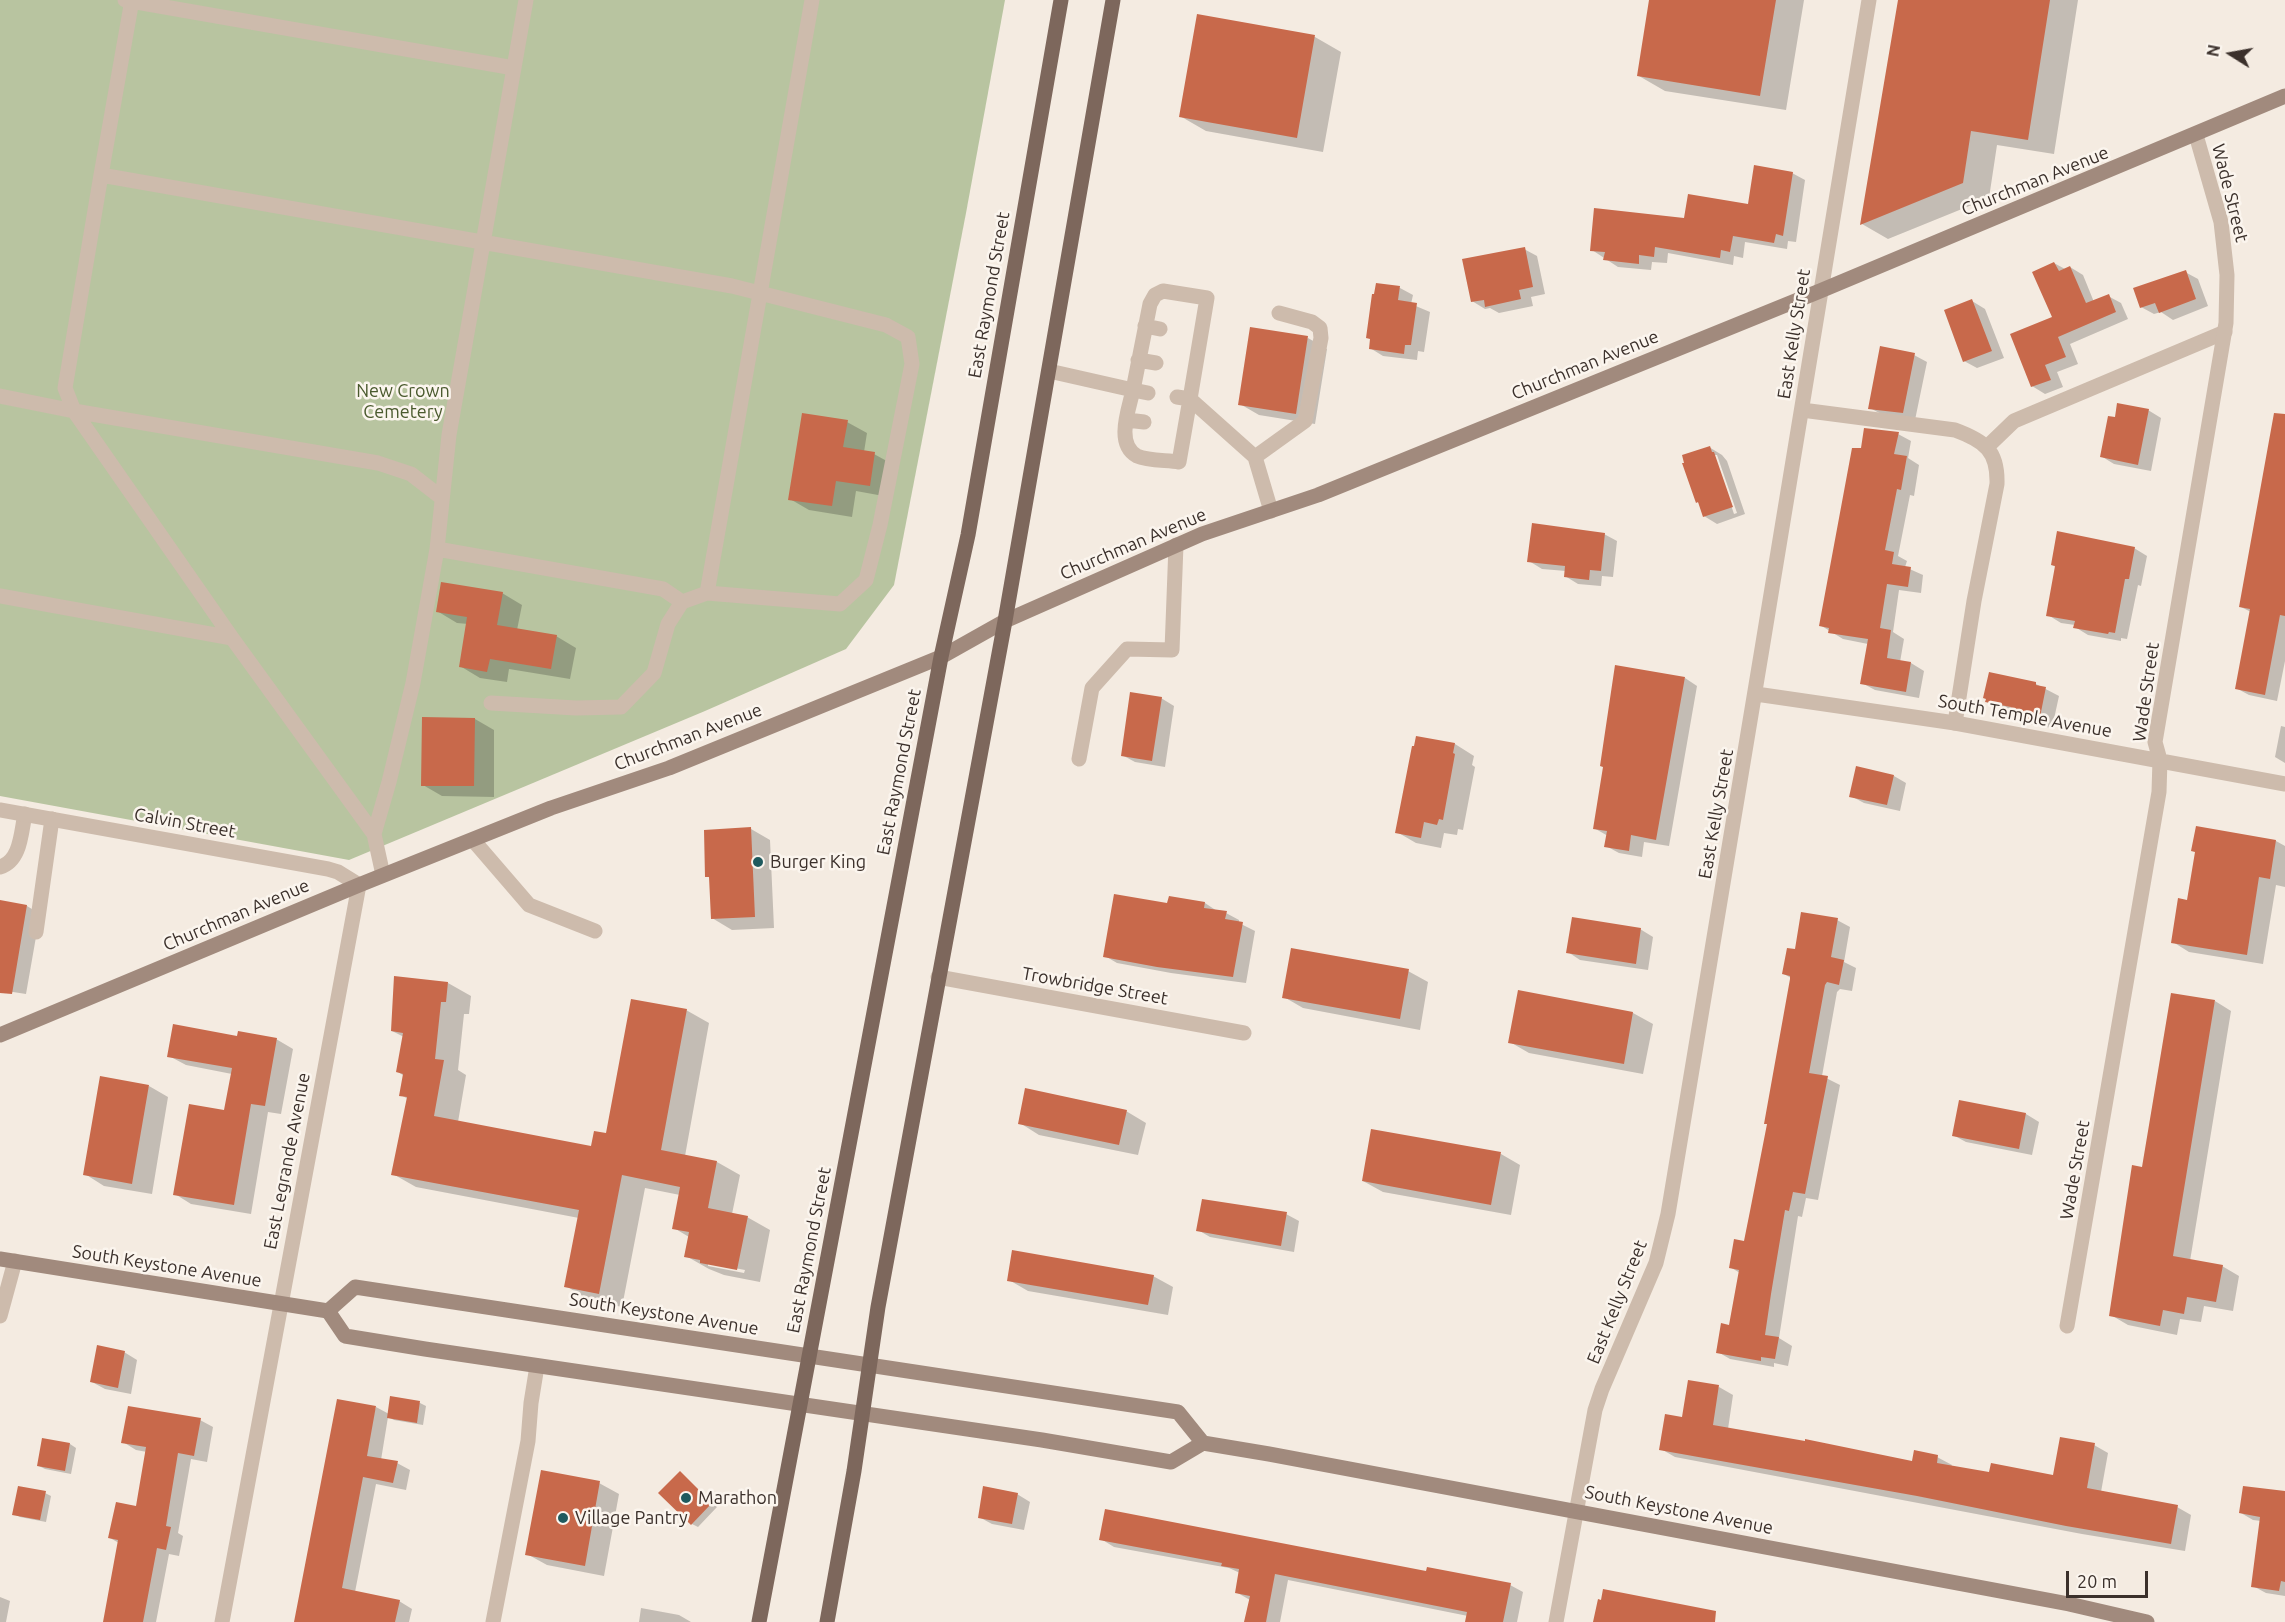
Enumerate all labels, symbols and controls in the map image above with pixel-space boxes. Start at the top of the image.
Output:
north arrow [2201,24,2261,84]
text: N [2203,43,2223,58]
street label: Churchman Avenue [1958,142,2112,220]
street label: Wade Street [2207,142,2253,244]
street label: East Raymond Street [964,210,1014,380]
street label: East Kelly Street [1773,267,1815,401]
street label: Churchman Avenue [1508,326,1662,404]
park label: New Crown Cemetery [356,380,450,422]
street label: Churchman Avenue [1057,503,1209,585]
street label: Wade Street [2128,641,2164,743]
street label: East Raymond Street [872,687,926,857]
street label: South Temple Avenue [1936,690,2114,742]
street label: Churchman Avenue [611,699,765,775]
street label: East Kelly Street [1694,747,1738,881]
street label: Calvin Street [132,803,238,843]
place label: Burger King [770,851,866,873]
marker: Burger King [751,855,765,869]
street label: Churchman Avenue [160,874,312,956]
street label: Trowbridge Street [1020,963,1170,1009]
street label: East Legrande Avenue [259,1071,315,1251]
street label: Wade Street [2056,1119,2094,1221]
street label: East Raymond Street [782,1165,836,1335]
street label: East Kelly Street [1582,1237,1652,1367]
street label: South Keystone Avenue [71,1240,263,1292]
street label: South Keystone Avenue [568,1288,760,1340]
street label: South Keystone Avenue [1583,1481,1775,1539]
place label: Marathon [698,1487,777,1509]
marker: Marathon [679,1491,693,1505]
place label: Village Pantry [575,1507,688,1529]
marker: Village Pantry [556,1511,570,1525]
scale bar [2069,1559,2152,1597]
text: 20 m [2077,1571,2117,1591]

